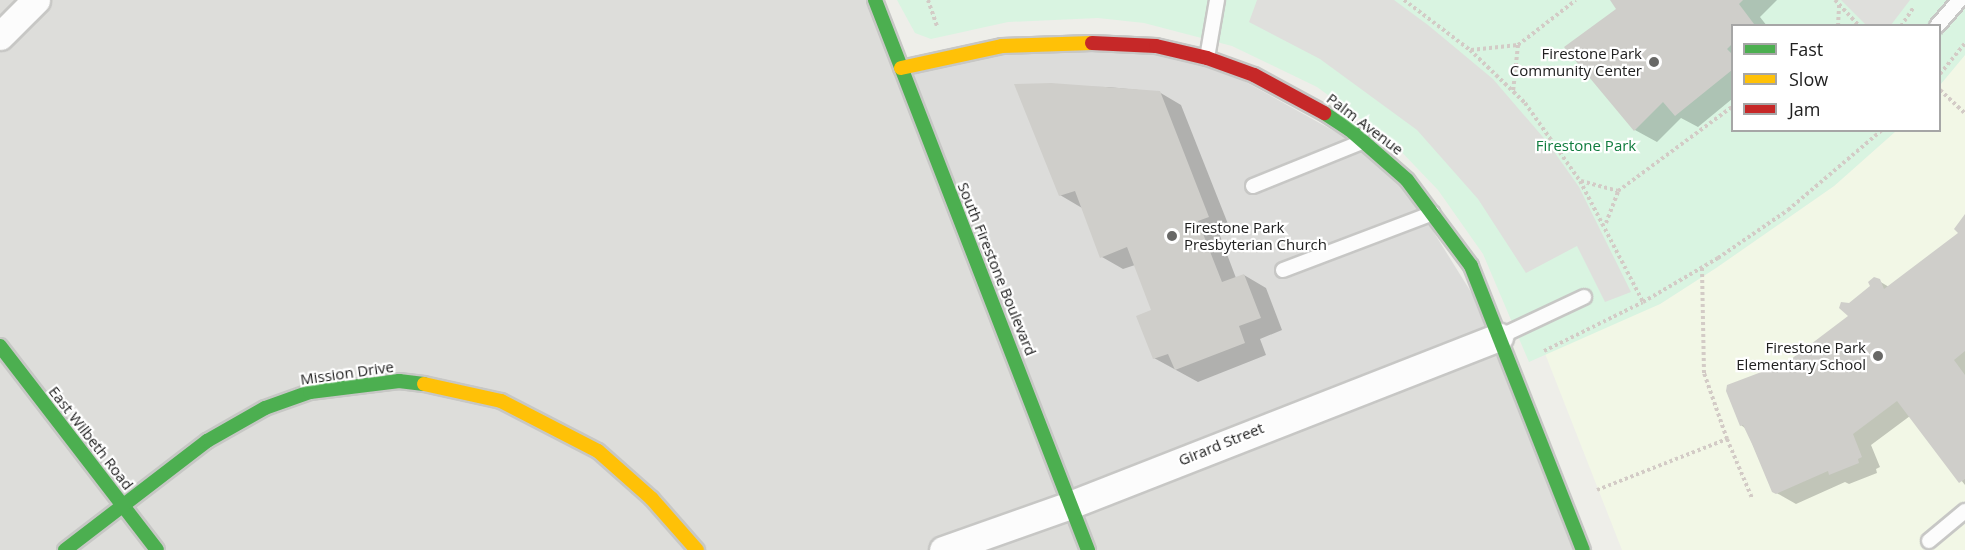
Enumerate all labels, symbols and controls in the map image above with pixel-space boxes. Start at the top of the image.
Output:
legend [1731,24,1941,132]
text: Fast [1789,37,1823,61]
place label: Firestone Park Community Center [1510,44,1642,79]
marker: Firestone Park Community Center [1647,55,1661,69]
text: Slow [1789,67,1828,91]
street label: Palm Avenue [1323,89,1407,159]
text: Jam [1789,97,1821,121]
park label: Firestone Park [1536,137,1636,155]
street label: South Firestone Boulevard [954,180,1040,358]
place label: Firestone Park Presbyterian Church [1184,218,1327,253]
marker: Firestone Park Presbyterian Church [1165,229,1179,243]
place label: Firestone Park Elementary School [1736,338,1866,373]
marker: Firestone Park Elementary School [1871,349,1885,363]
street label: Mission Drive [299,358,395,388]
street label: East Wilbeth Road [45,383,137,493]
street label: Girard Street [1176,419,1266,469]

